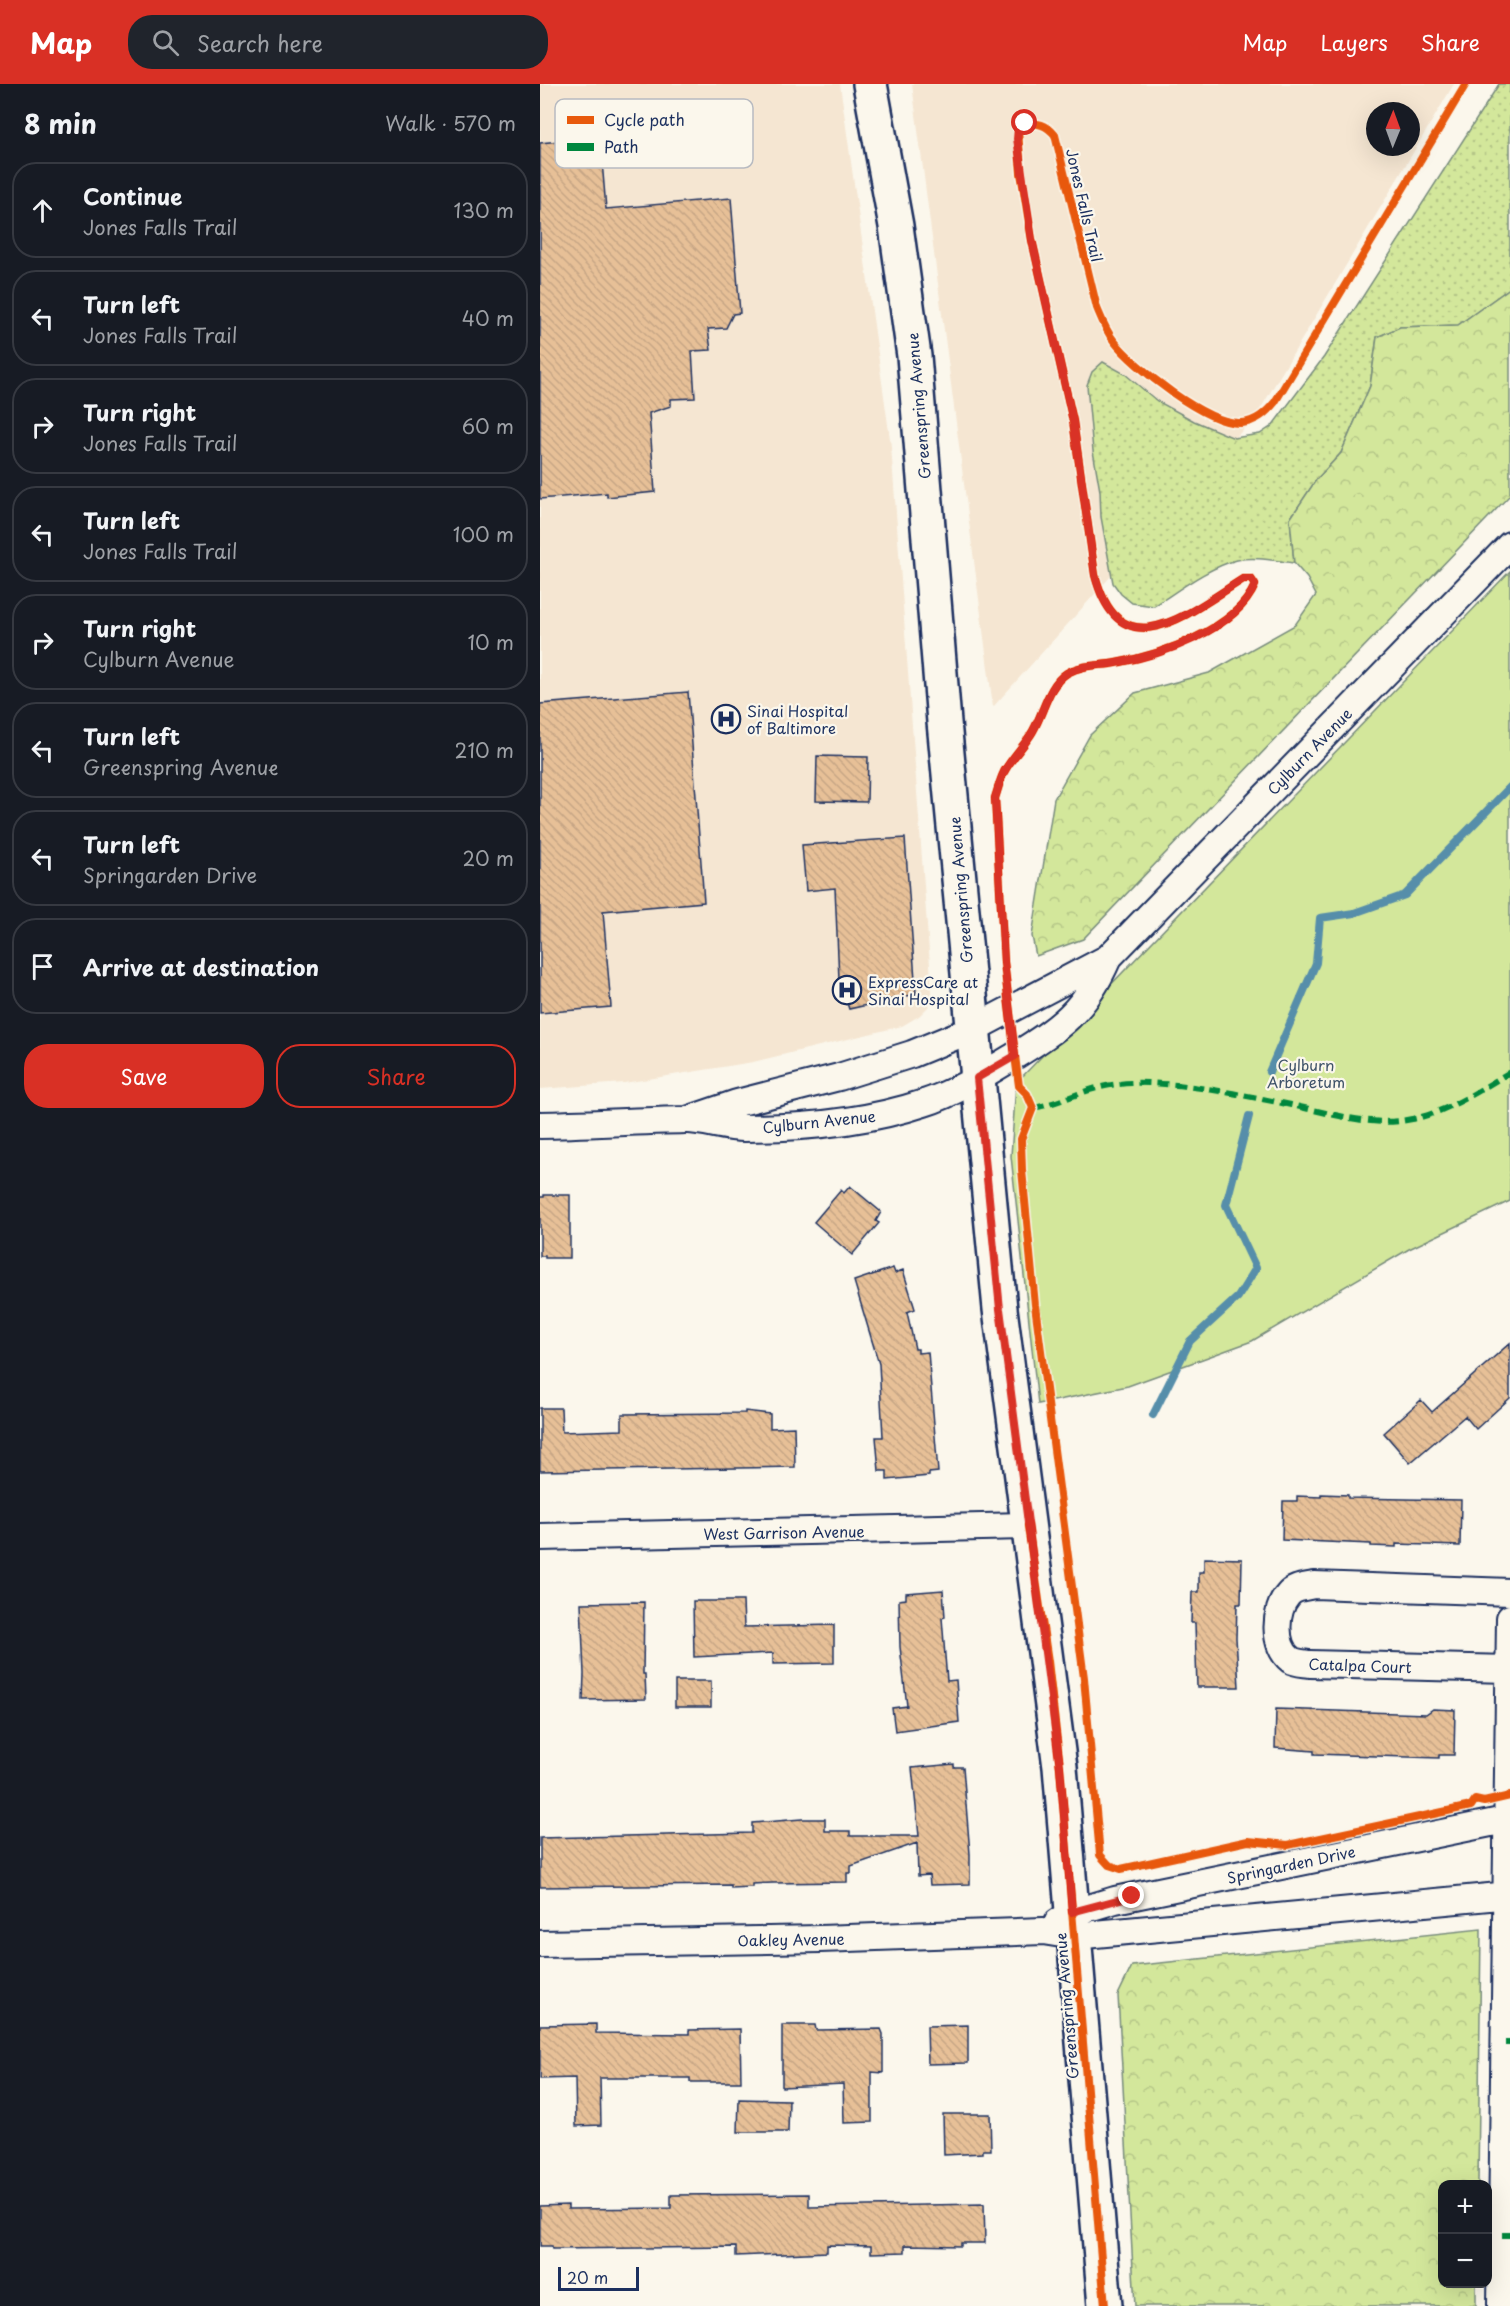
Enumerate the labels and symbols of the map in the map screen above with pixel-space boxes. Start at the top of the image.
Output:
legend [555,99,753,168]
north arrow [1366,102,1420,156]
text: Cycle path [604,107,685,131]
route start [1011,109,1037,135]
text: Path [604,134,639,158]
street label: Jones Falls Trail [1061,146,1109,264]
street label: Greenspring Avenue [900,332,936,480]
place label: Sinai Hospital of Baltimore [747,699,848,739]
street label: Cylburn Avenue [1261,702,1357,800]
hospital icon: Sinai Hospital of Baltimore [710,703,742,735]
street label: Greenspring Avenue [942,816,978,964]
place label: ExpressCare at Sinai Hospital [868,970,978,1010]
hospital icon: ExpressCare at Sinai Hospital [831,974,863,1006]
park label: Cylburn Arboretum [1267,1053,1345,1093]
street label: Cylburn Avenue [761,1104,877,1138]
street label: West Garrison Avenue [703,1519,865,1545]
street label: Catalpa Court [1308,1652,1412,1678]
street label: Springarden Drive [1225,1839,1357,1889]
route end [1118,1882,1144,1908]
street label: Oakley Avenue [737,1927,845,1951]
street label: Greenspring Avenue [1048,1932,1084,2080]
scale bar [558,2264,639,2292]

